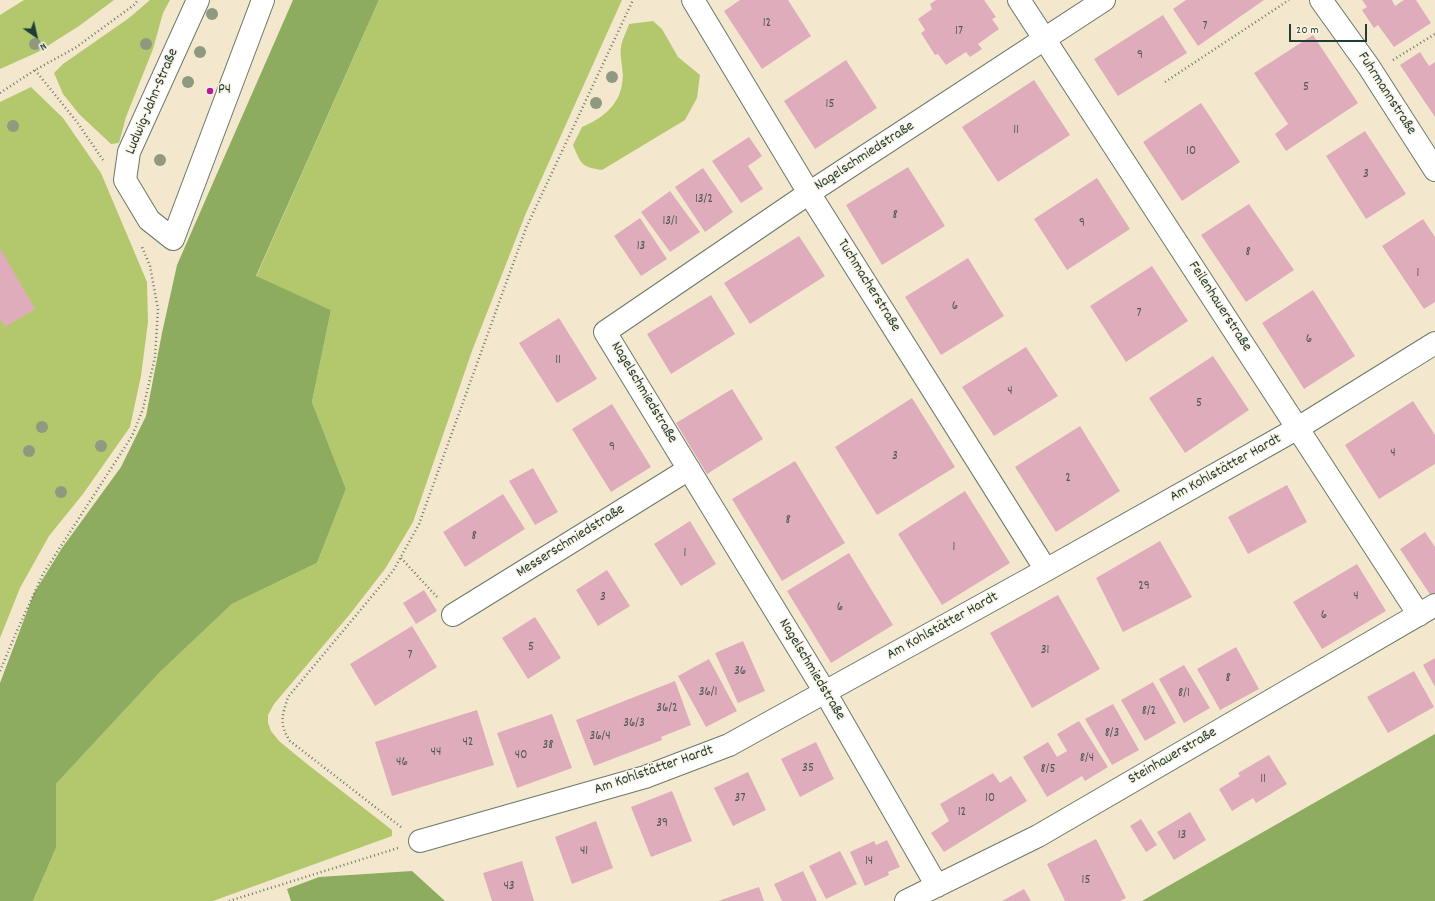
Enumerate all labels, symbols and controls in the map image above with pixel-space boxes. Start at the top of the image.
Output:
north arrow [16,16,56,56]
house number: 12 [763,16,771,32]
scale bar [1291,16,1369,42]
house number: 7 [1203,19,1207,35]
text: 20 m [1296,22,1319,39]
house number: 17 [955,24,963,40]
text: N [36,38,49,54]
street label: Ludwig-Jahn-Straße [123,46,183,158]
house number: 9 [1137,48,1143,64]
street label: Fuhrmannstraße [1353,49,1419,139]
house number: 5 [1303,80,1309,96]
place label: P4 [218,82,231,100]
marker: P4 [205,86,215,96]
house number: 15 [826,97,834,113]
street label: Nagelschmiedstraße [812,118,918,196]
house number: 11 [1013,123,1019,139]
house number: 10 [1186,144,1196,160]
house number: 3 [1363,167,1369,183]
house number: 13/2 [695,192,713,208]
house number: 8 [892,208,898,224]
house number: 13/1 [662,214,678,230]
house number: 9 [1079,216,1085,232]
street label: Tuchmacherstraße [832,236,904,336]
house number: 13 [637,239,645,255]
house number: 8 [1245,245,1251,261]
street label: Feilenhauerstraße [1183,259,1255,355]
house number: 1 [1417,266,1419,282]
house number: 6 [952,299,958,315]
house number: 7 [1137,306,1141,322]
house number: 6 [1306,332,1312,348]
street label: Nagelschmiedstraße [606,339,680,447]
house number: 11 [555,353,561,369]
house number: 4 [1007,384,1013,400]
house number: 5 [1196,396,1202,412]
street label: Am Kohlstätter Hardt [1167,431,1285,507]
house number: 9 [609,440,615,456]
house number: 4 [1390,446,1396,462]
house number: 3 [892,449,898,465]
house number: 2 [1065,471,1071,487]
street label: Messerschmiedstraße [514,501,628,583]
house number: 8 [785,513,791,529]
house number: 8 [471,529,477,545]
house number: 1 [953,540,955,556]
house number: 1 [684,546,686,562]
house number: 29 [1138,579,1150,595]
street label: Am Kohlstätter Hardt [884,589,1002,665]
house number: 4 [1353,589,1359,605]
house number: 3 [600,590,606,606]
house number: 6 [837,600,843,616]
house number: 6 [1321,608,1327,624]
street label: Nagelschmiedstraße [774,616,848,724]
house number: 5 [528,640,534,656]
house number: 31 [1041,643,1049,659]
house number: 7 [408,648,412,664]
house number: 36 [734,664,746,680]
house number: 8 [1225,671,1231,687]
house number: 36/1 [699,685,717,701]
house number: 8/1 [1178,686,1190,702]
house number: 36/2 [656,701,678,717]
house number: 8/2 [1142,704,1156,720]
house number: 36/3 [623,716,645,732]
street label: Steinhauerstraße [1126,724,1220,790]
house number: 8/3 [1105,726,1119,742]
house number: 36/4 [589,729,611,745]
house number: 42 [462,735,474,751]
house number: 38 [543,738,553,754]
street label: Am Kohlstätter Hardt [592,742,716,800]
house number: 44 [431,745,441,761]
house number: 40 [515,748,527,764]
house number: 8/4 [1080,751,1094,767]
house number: 46 [396,755,408,771]
house number: 35 [802,761,814,777]
house number: 8/5 [1041,762,1055,778]
house number: 11 [1260,772,1266,788]
house number: 37 [735,791,745,807]
house number: 10 [985,791,995,807]
house number: 12 [958,805,966,821]
house number: 39 [656,816,668,832]
house number: 13 [1178,828,1186,844]
house number: 41 [580,844,588,860]
house number: 14 [865,854,873,870]
house number: 15 [1082,873,1090,889]
house number: 43 [503,879,515,895]

